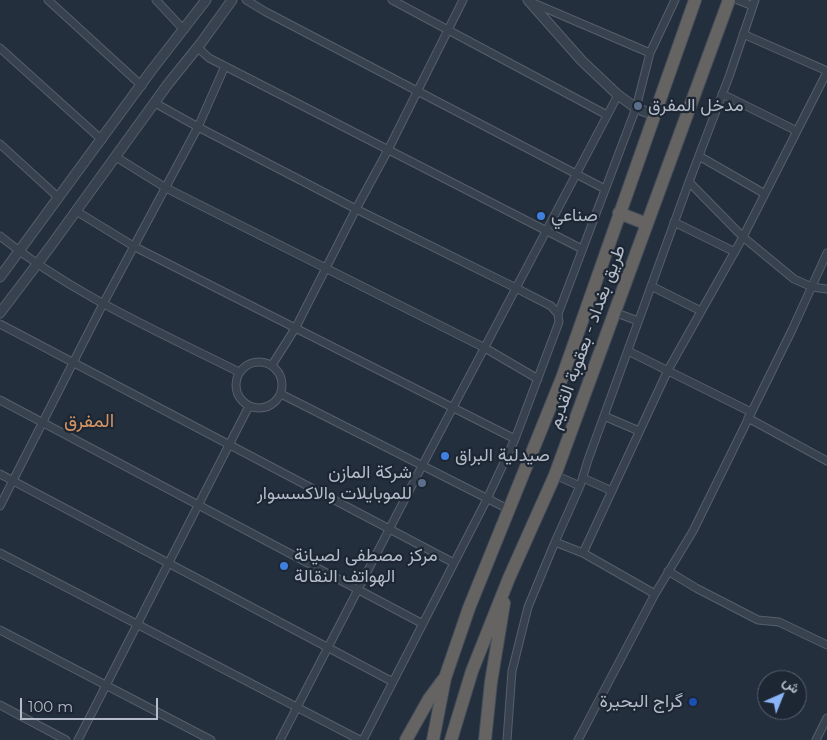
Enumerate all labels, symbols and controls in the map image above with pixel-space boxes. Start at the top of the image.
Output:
place label: مدخل المفرق [648,95,744,117]
marker: مدخل المفرق [632,100,644,112]
place label: صناعي [551,205,598,227]
marker: صناعي [535,210,547,222]
street label: طريق بغداد - بعقوبة القديم [544,242,630,432]
district label: المفرق [64,410,114,432]
place label: صيدلية البراق [455,445,550,467]
marker: صيدلية البراق [439,450,451,462]
place label: شركة المازن للموبايلات والاكسسوار [257,462,412,504]
marker: شركة المازن للموبايلات والاكسسوار [416,477,428,489]
place label: مركز مصطفى لصيانة الهواتف النقالة [294,545,437,588]
marker: مركز مصطفى لصيانة الهواتف النقالة [278,560,290,572]
north arrow [757,670,807,720]
text: ش [779,673,804,697]
scale bar [22,688,160,720]
place label: گراج البحيرة [599,691,683,713]
marker: گراج البحيرة [687,696,699,708]
text: 100 m [28,697,73,716]

